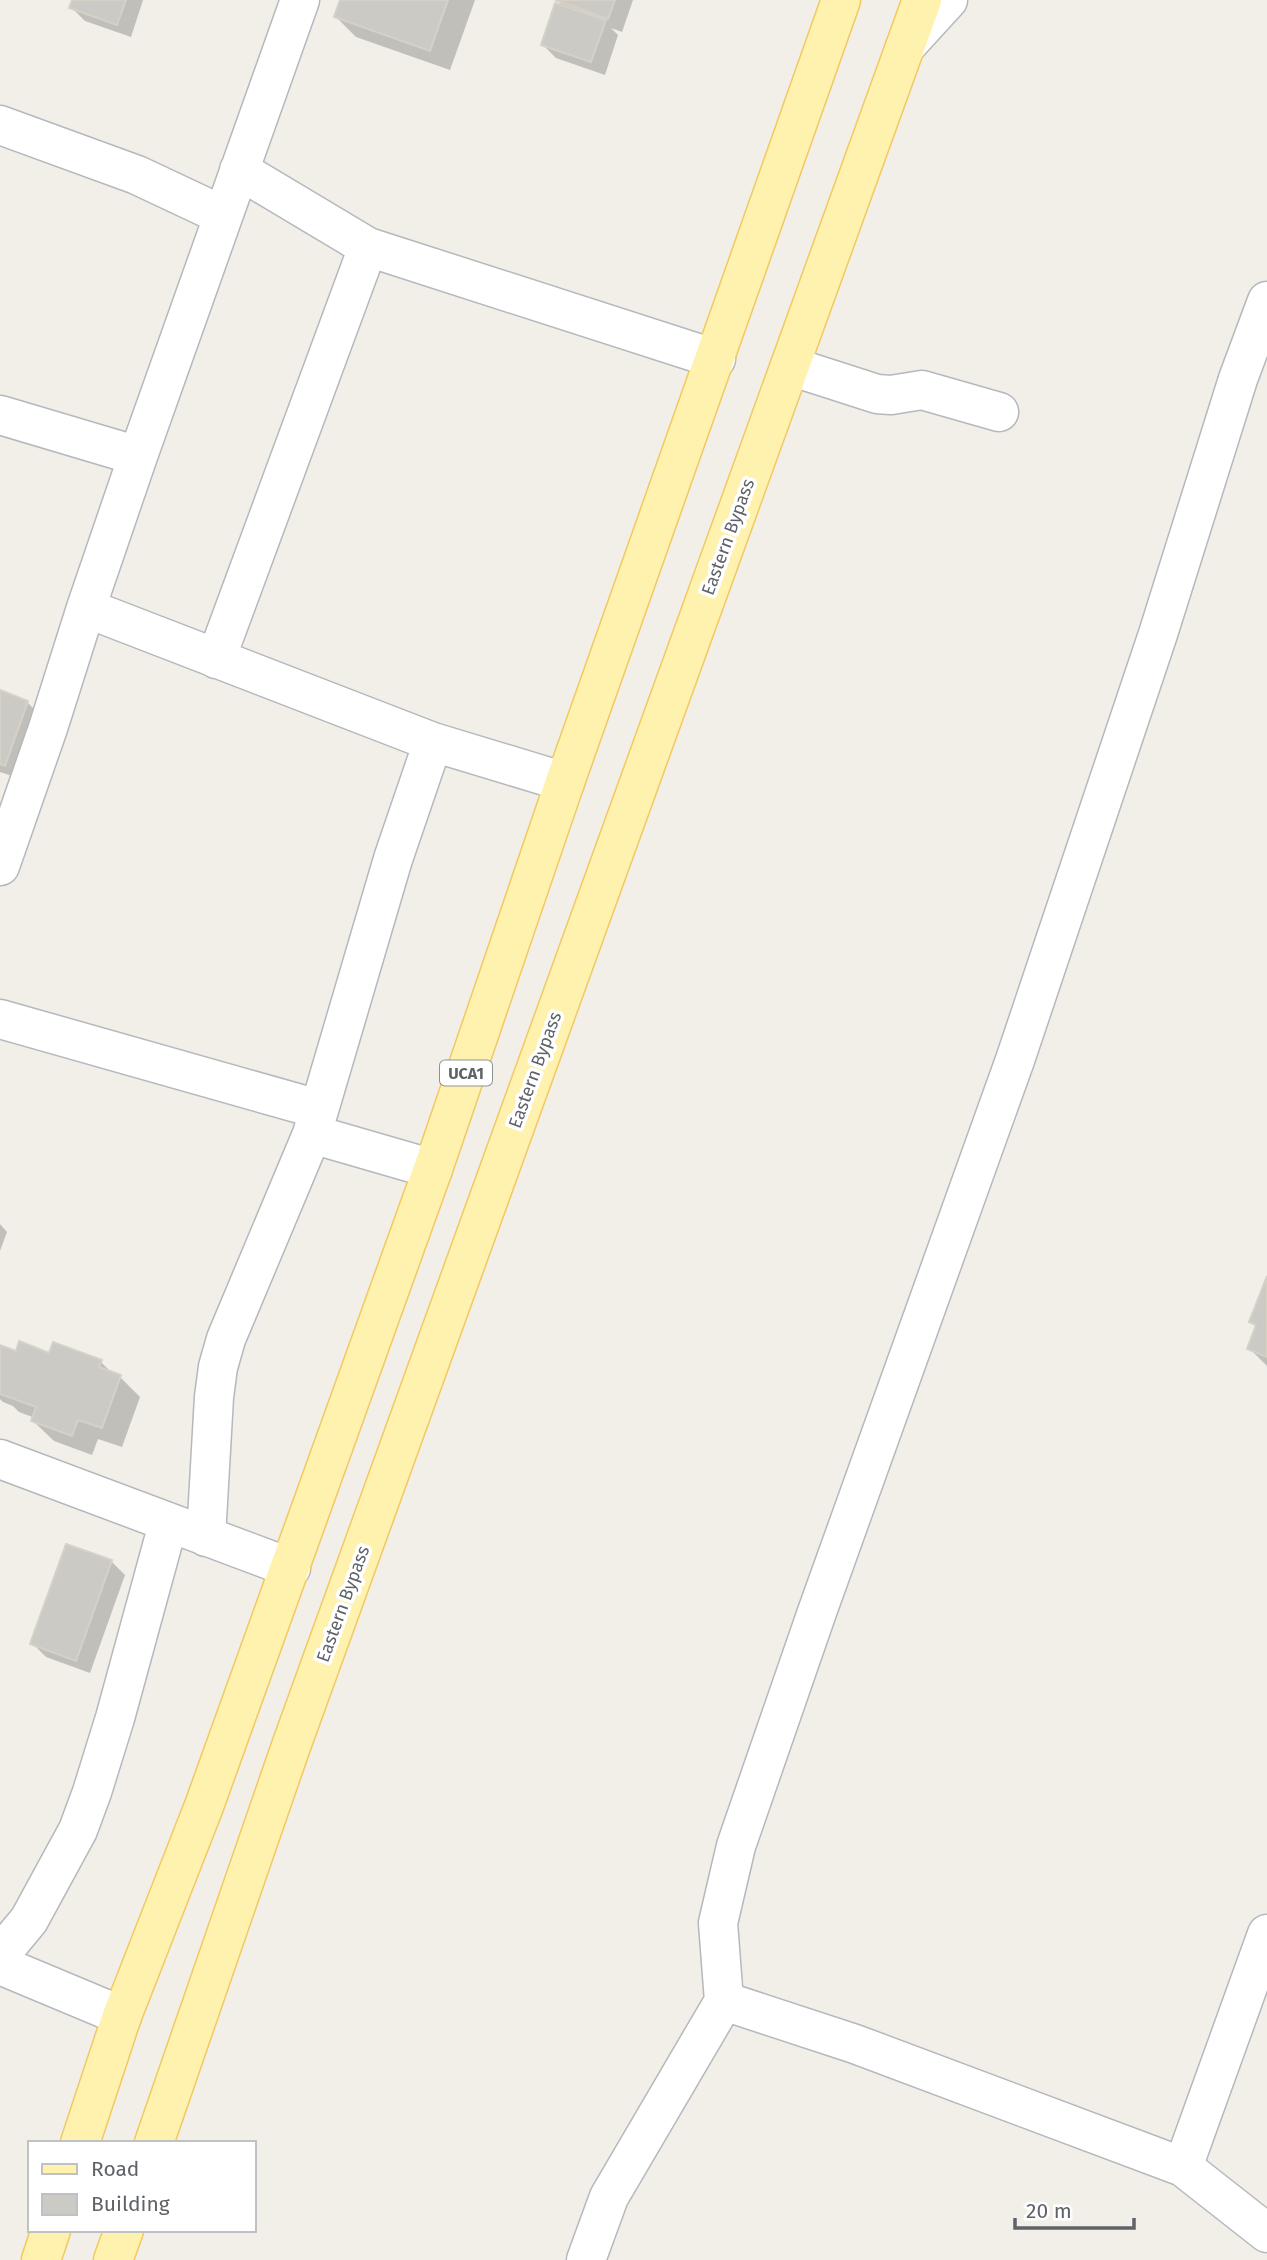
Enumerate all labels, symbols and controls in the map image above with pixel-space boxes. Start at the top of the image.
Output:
street label: Eastern Bypass [697,476,759,598]
street label: Eastern Bypass [504,1009,566,1131]
road number: UCA1 [440,1060,492,1086]
street label: Eastern Bypass [312,1543,374,1665]
legend [28,2141,256,2232]
text: Road [91,2156,139,2182]
scale bar [1015,2186,1134,2230]
text: Building [91,2191,170,2217]
text: 20 m [1026,2198,1072,2224]

